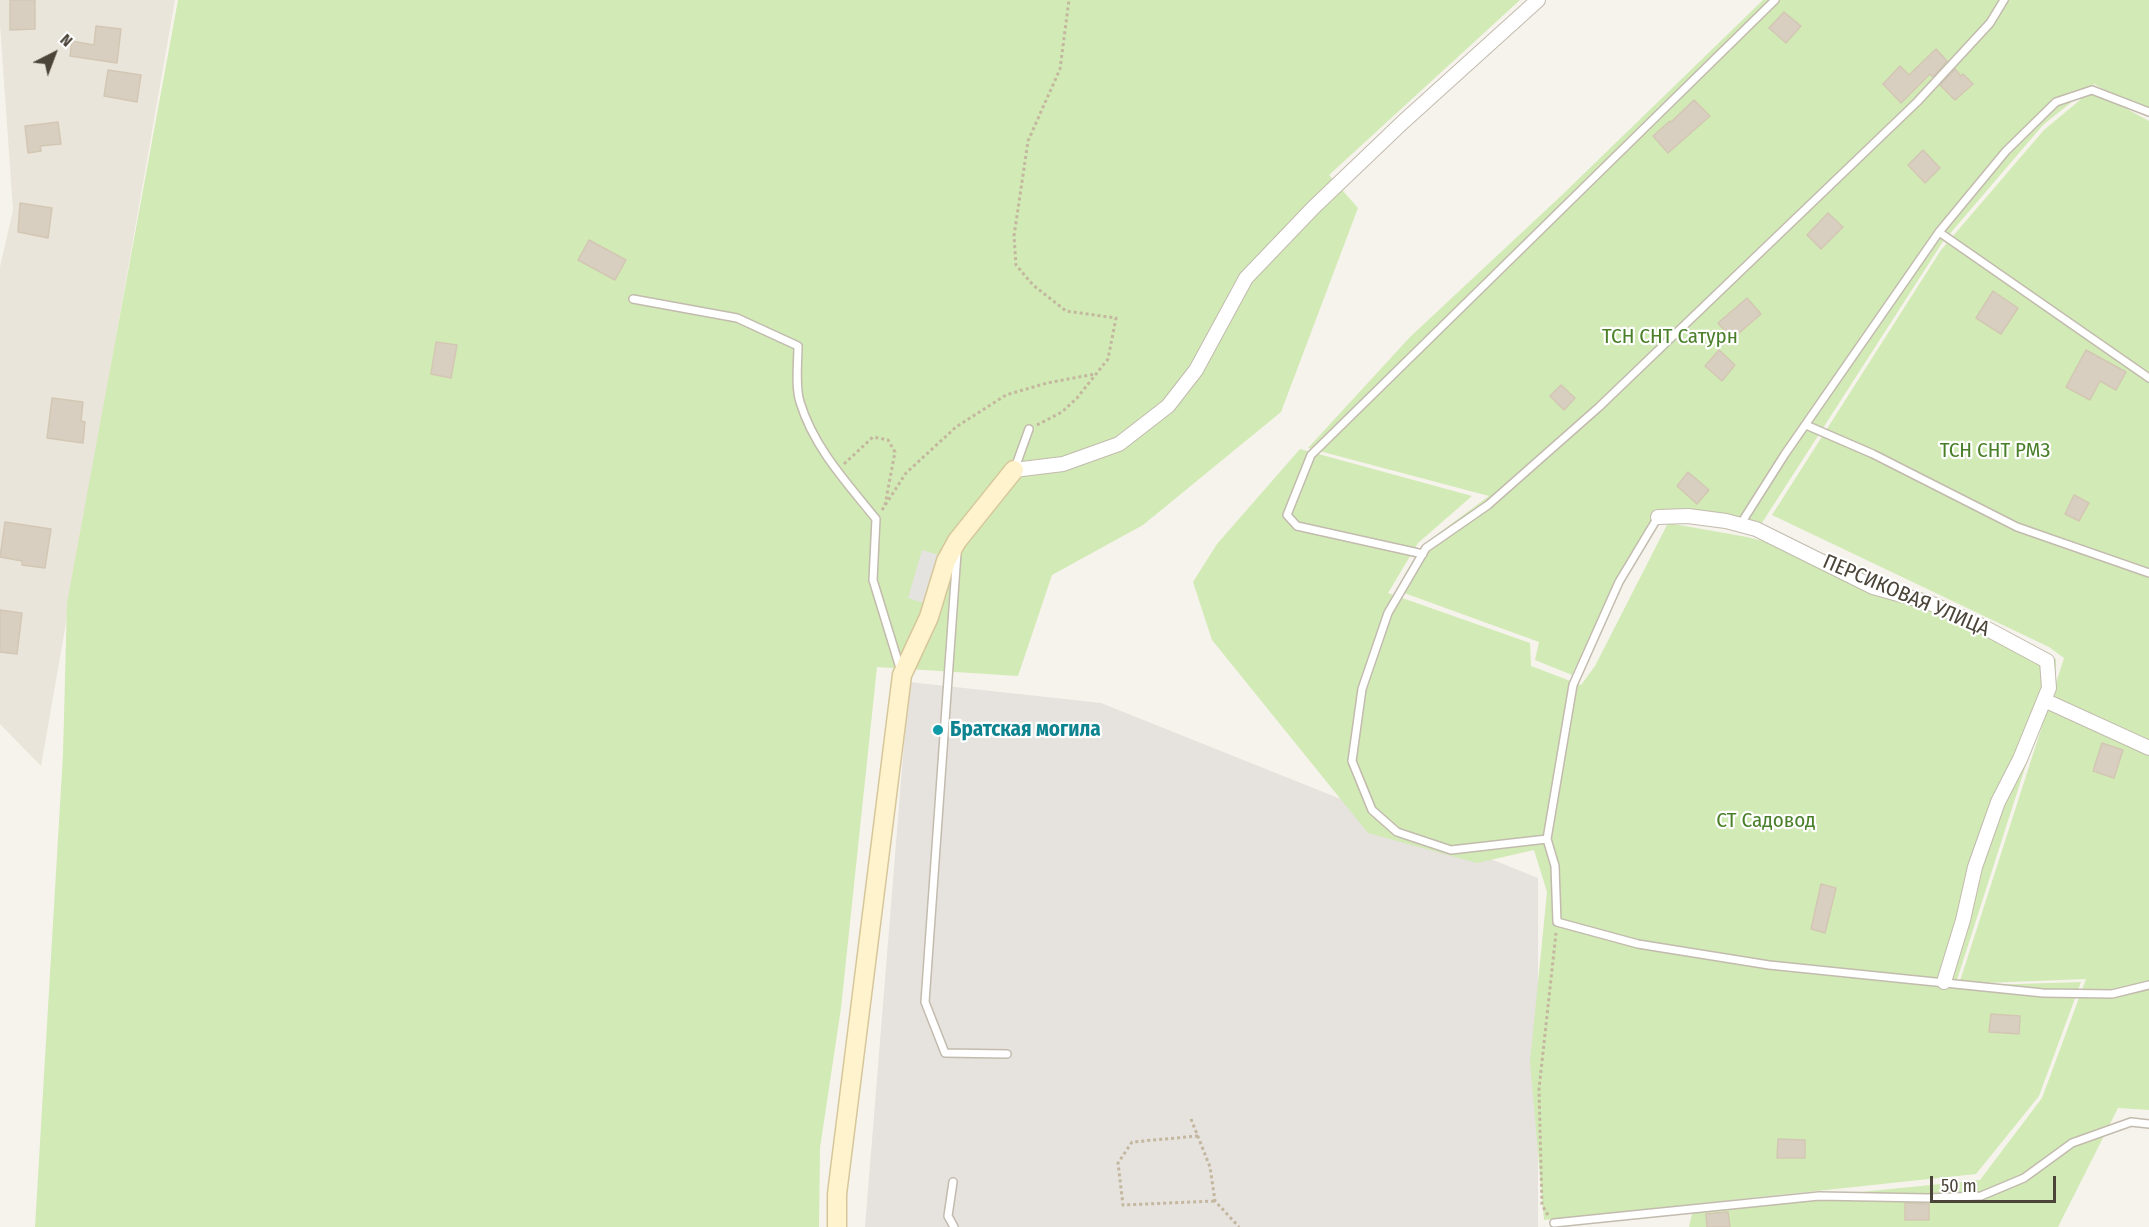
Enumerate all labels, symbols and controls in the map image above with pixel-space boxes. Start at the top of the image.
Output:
north arrow [24,24,84,84]
text: N [56,30,76,51]
park label: ТСН СНТ Сатурн [1602,324,1738,350]
park label: ТСН СНТ РМЗ [1940,438,2050,464]
street label: ПЕРСИКОВАЯ УЛИЦА [1819,550,1993,642]
place label: Братская могила [950,717,1101,743]
marker: Братская могила [931,723,945,737]
park label: СТ Садовод [1716,808,1816,834]
scale bar [1933,1164,2059,1202]
text: 50 m [1941,1175,1977,1197]

